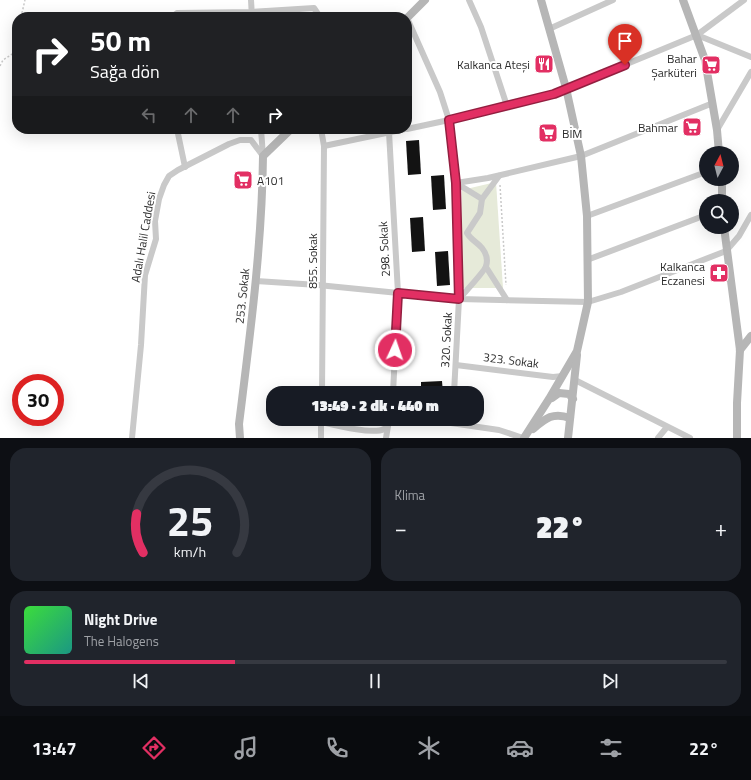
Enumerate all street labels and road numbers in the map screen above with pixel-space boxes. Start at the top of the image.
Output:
street label: Adalı Halil Caddesi [126,190,160,284]
street label: 298. Sokak [373,220,395,277]
street label: 855. Sokak [303,233,322,289]
street label: 253. Sokak [230,267,254,325]
street label: 320. Sokak [435,311,457,368]
street label: 323. Sokak [482,347,540,373]

